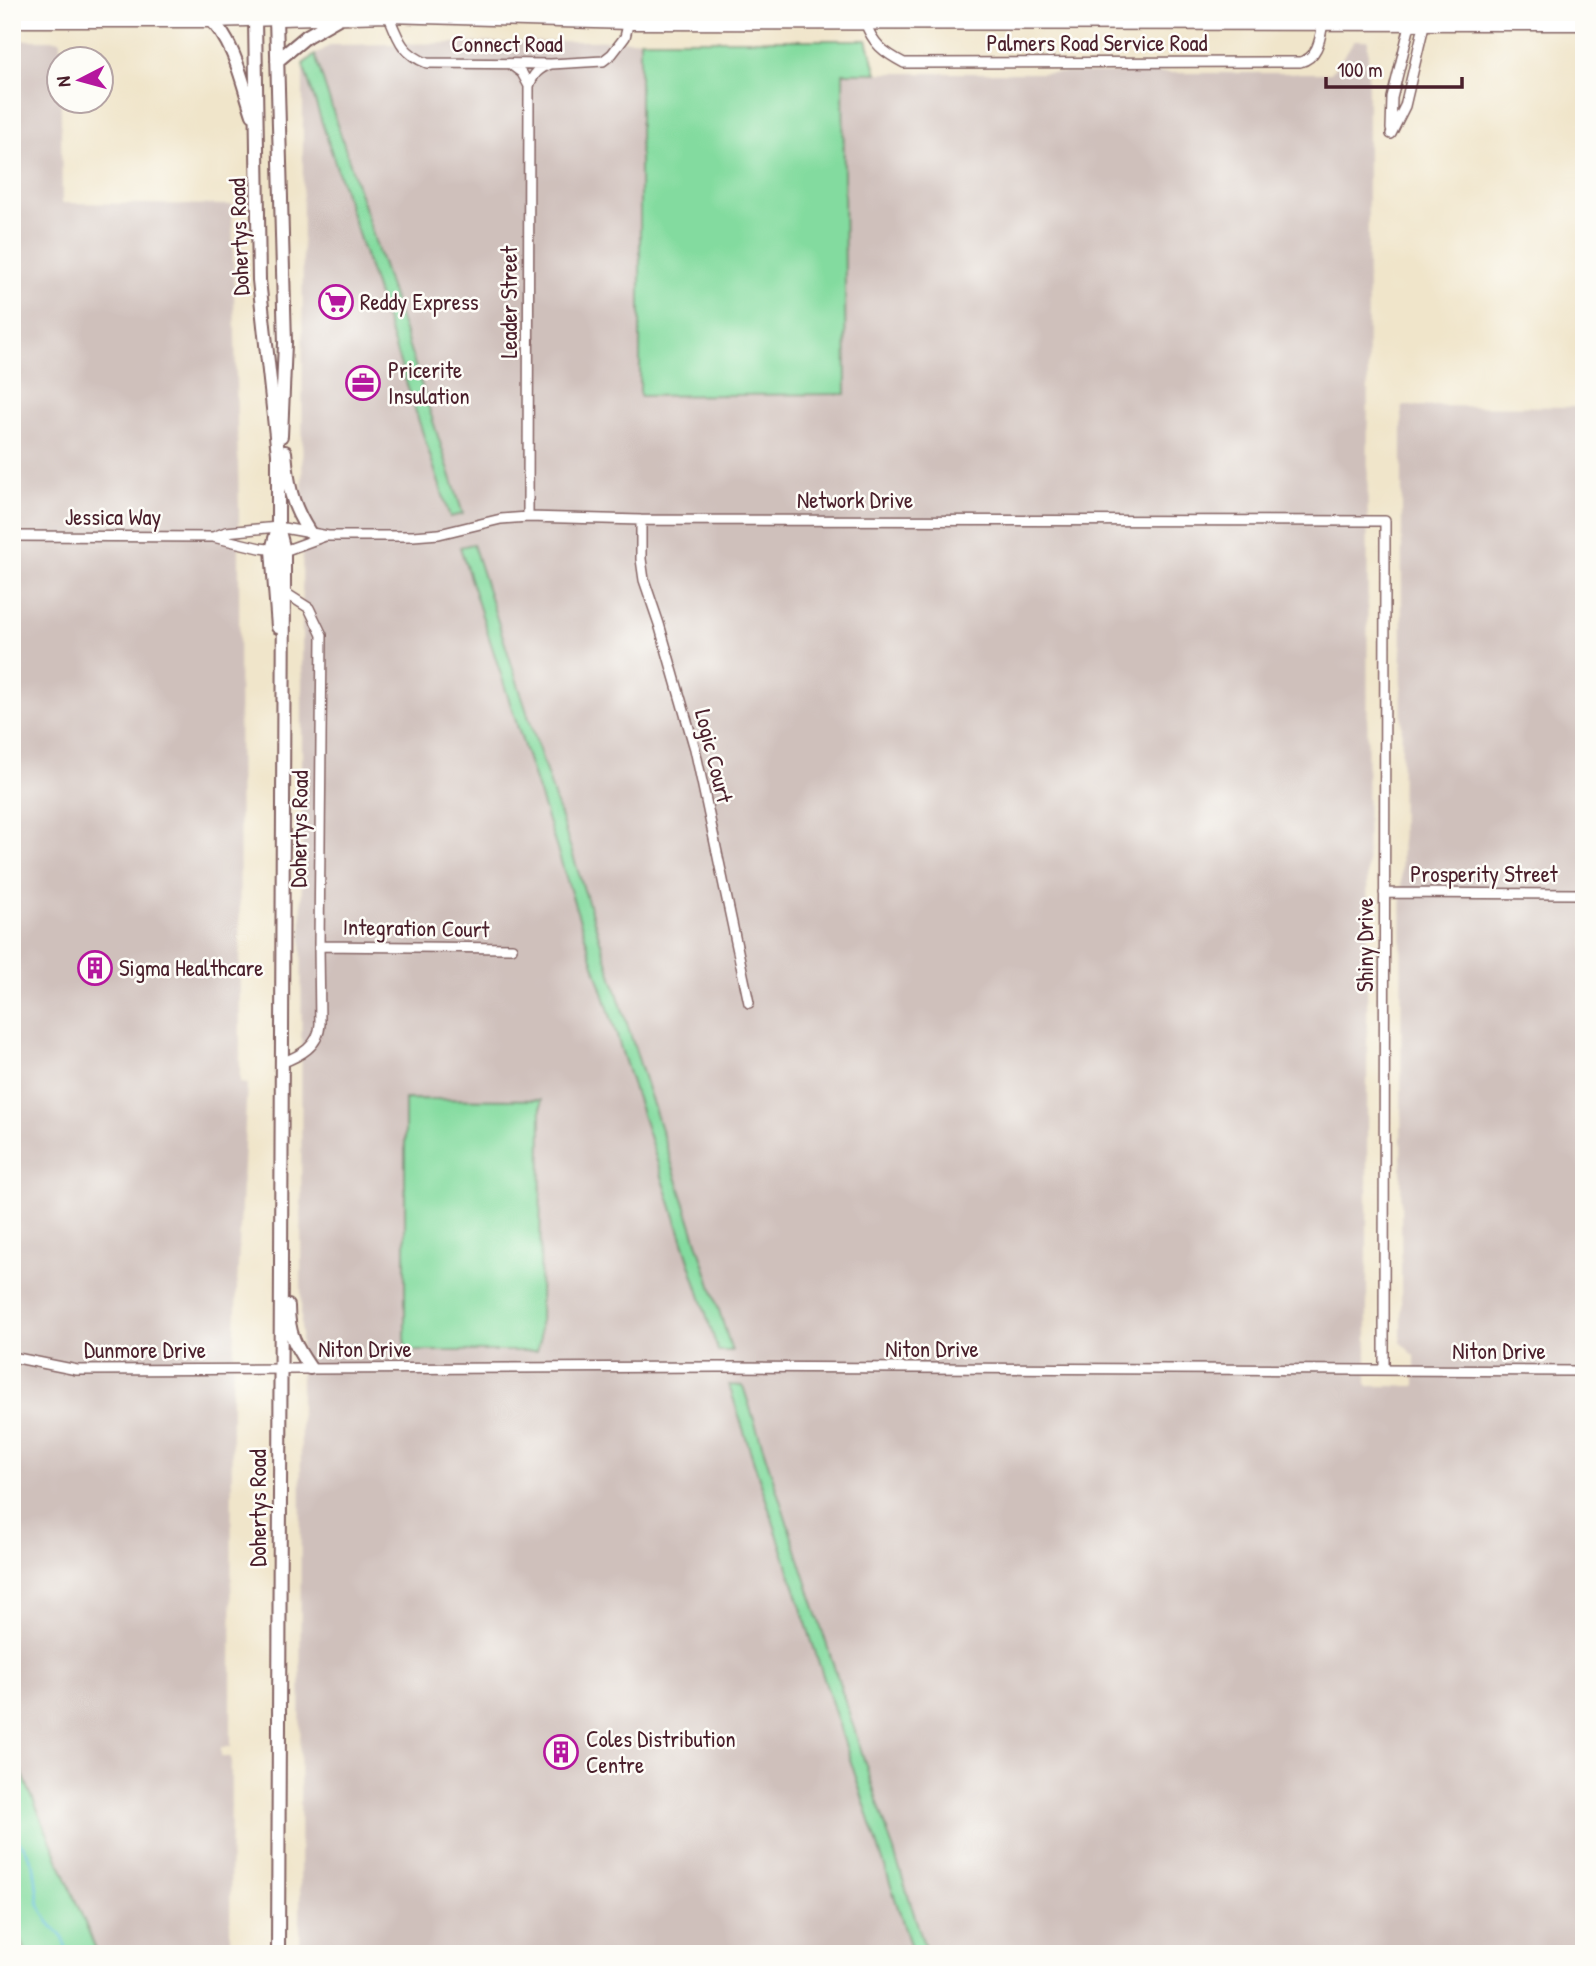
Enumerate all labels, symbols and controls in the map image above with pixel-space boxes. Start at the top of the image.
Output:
street label: Palmers Road Service Road [987,27,1208,58]
street label: Connect Road [451,28,563,59]
north arrow [46,46,116,116]
scale bar [1326,46,1463,90]
text: 100 m [1337,55,1383,84]
text: N [50,75,77,88]
street label: Dohertys Road [221,178,256,296]
street label: Leader Street [493,245,524,358]
supermarket icon: Reddy Express [317,283,355,321]
place label: Reddy Express [360,286,479,317]
place label: Pricerite Insulation [388,354,470,411]
office icon: Pricerite Insulation [344,364,382,402]
street label: Network Drive [797,484,913,515]
street label: Jessica Way [65,501,162,532]
street label: Logic Court [688,706,741,807]
street label: Dohertys Road [282,770,315,888]
street label: Prosperity Street [1410,858,1559,889]
street label: Shiny Drive [1349,898,1380,992]
street label: Integration Court [342,911,491,944]
building icon: Sigma Healthcare [76,949,114,987]
place label: Sigma Healthcare [119,952,263,983]
street label: Niton Drive [318,1333,412,1364]
street label: Niton Drive [885,1333,979,1364]
street label: Dunmore Drive [84,1334,206,1365]
street label: Niton Drive [1452,1335,1546,1366]
street label: Dohertys Road [242,1449,273,1567]
place label: Coles Distribution Centre [586,1723,736,1780]
building icon: Coles Distribution Centre [542,1733,580,1771]

